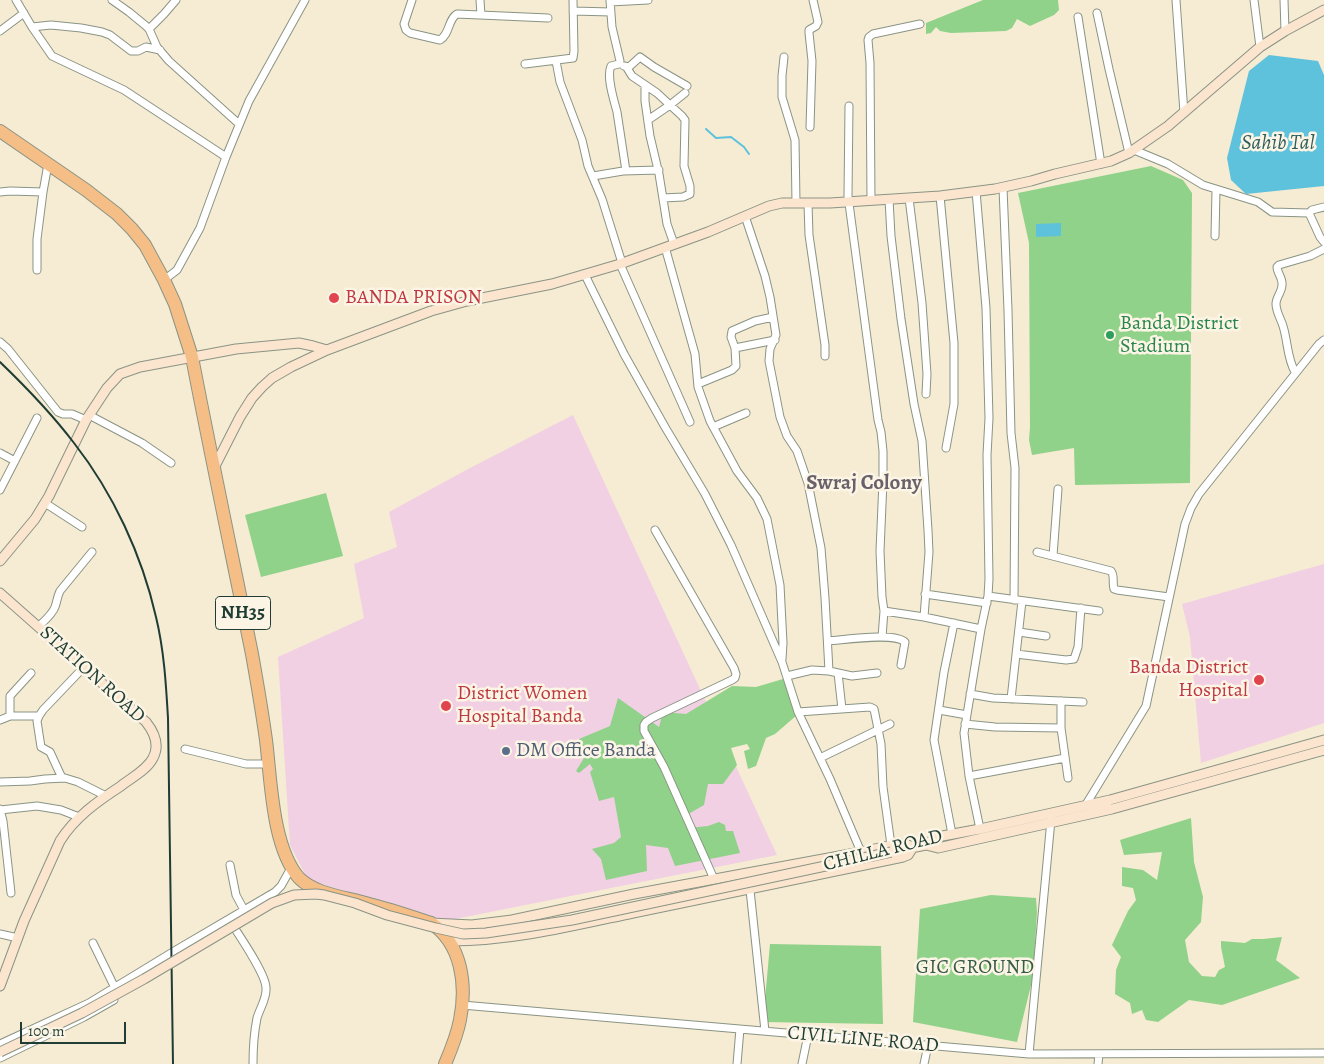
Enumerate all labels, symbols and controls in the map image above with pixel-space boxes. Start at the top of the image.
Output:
water label: Sahib Tal [1241,131,1315,157]
place label: BANDA PRISON [345,286,482,310]
marker: BANDA PRISON [327,291,341,305]
place label: Banda District Stadium [1120,312,1239,359]
marker: Banda District Stadium [1104,329,1116,341]
district label: Swraj Colony [806,471,922,497]
road number: NH35 [216,596,270,630]
street label: STATION ROAD [34,621,150,729]
place label: Banda District Hospital [1129,656,1248,703]
marker: Banda District Hospital [1252,673,1266,687]
place label: District Women Hospital Banda [457,682,587,729]
marker: District Women Hospital Banda [439,699,453,713]
place label: DM Office Banda [516,739,656,763]
marker: DM Office Banda [500,745,512,757]
street label: CHILLA ROAD [821,825,945,877]
park label: GIC GROUND [916,956,1034,980]
scale bar [22,1012,129,1044]
text: 100 m [28,1021,65,1041]
street label: CIVIL LINE ROAD [786,1021,940,1059]

